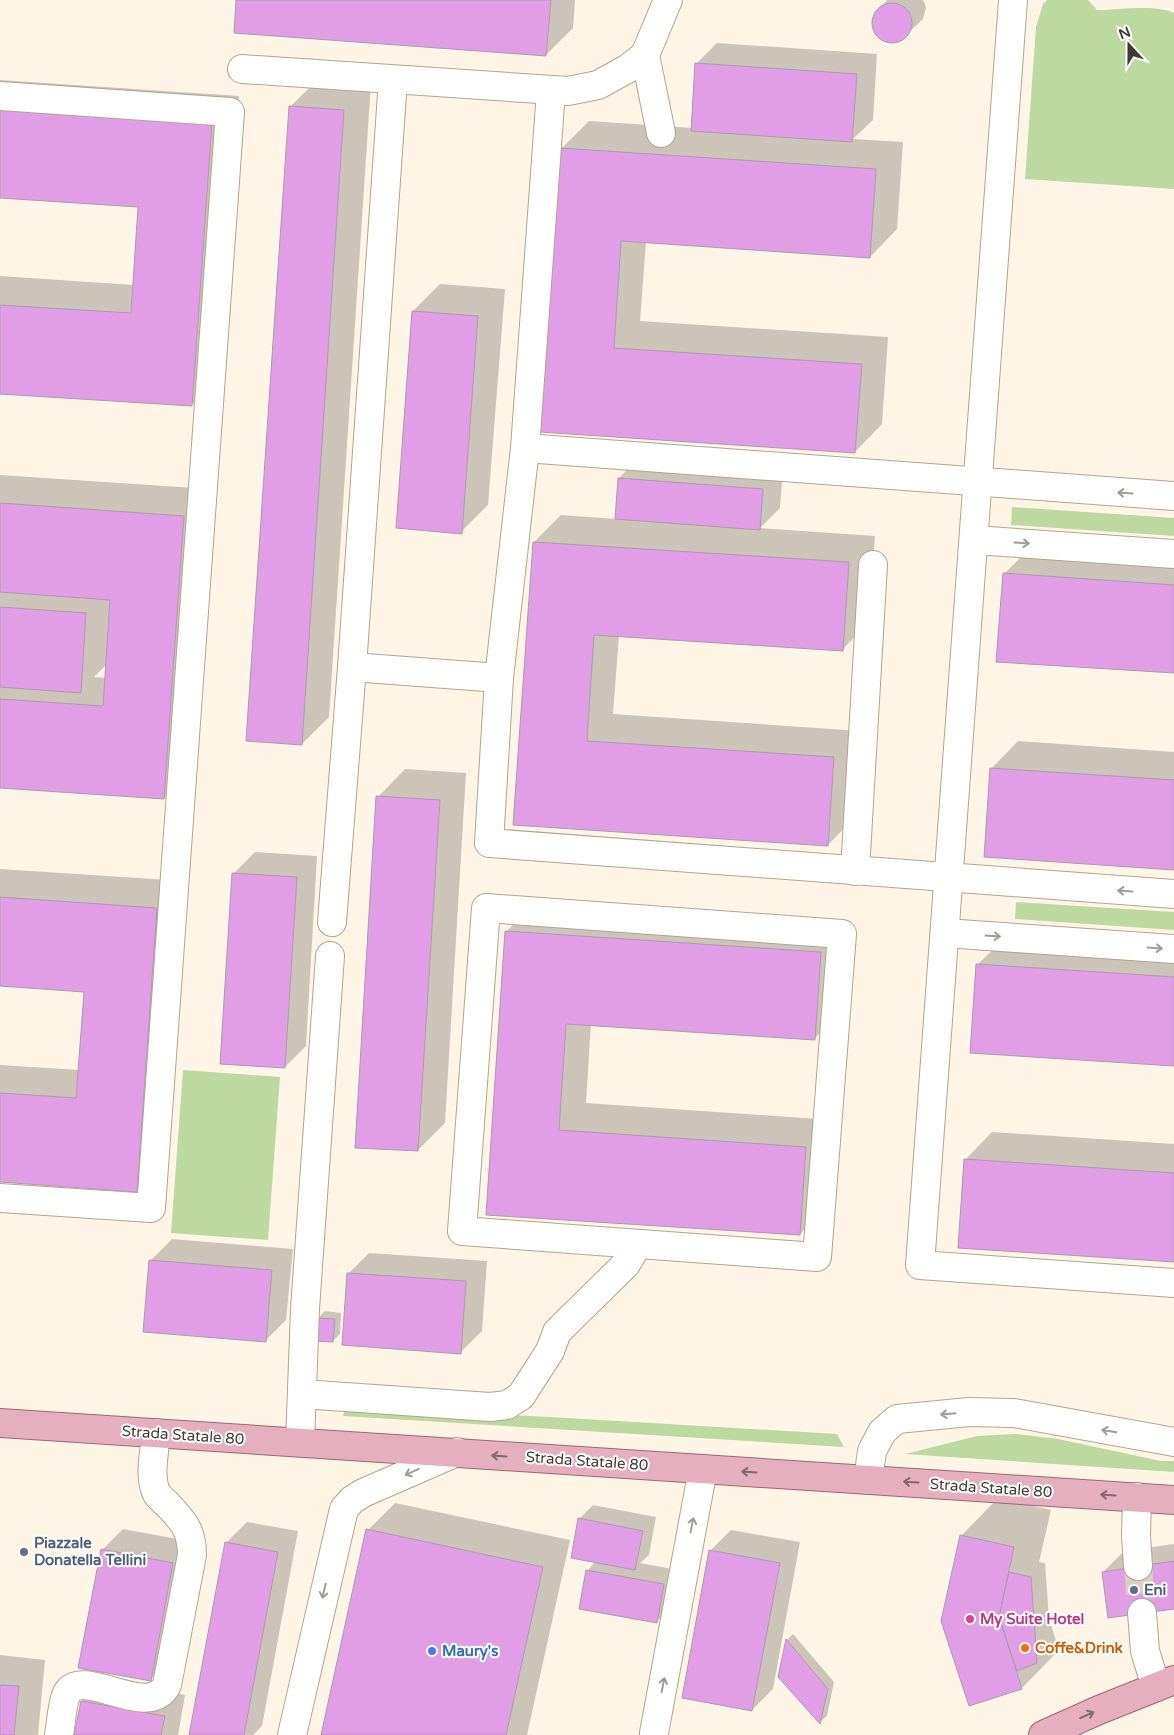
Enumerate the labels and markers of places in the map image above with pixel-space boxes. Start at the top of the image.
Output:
place label: Piazzale Donatella Tellini [34,1534,146,1569]
marker: Piazzale Donatella Tellini [18,1546,30,1558]
place label: Eni [1144,1581,1166,1599]
marker: Eni [1128,1584,1140,1596]
place label: My Suite Hotel [980,1610,1084,1629]
marker: My Suite Hotel [964,1613,976,1625]
place label: Coffe&Drink [1035,1639,1123,1657]
place label: Maury's [442,1642,498,1661]
marker: Coffe&Drink [1019,1642,1031,1654]
marker: Maury's [426,1645,438,1657]

